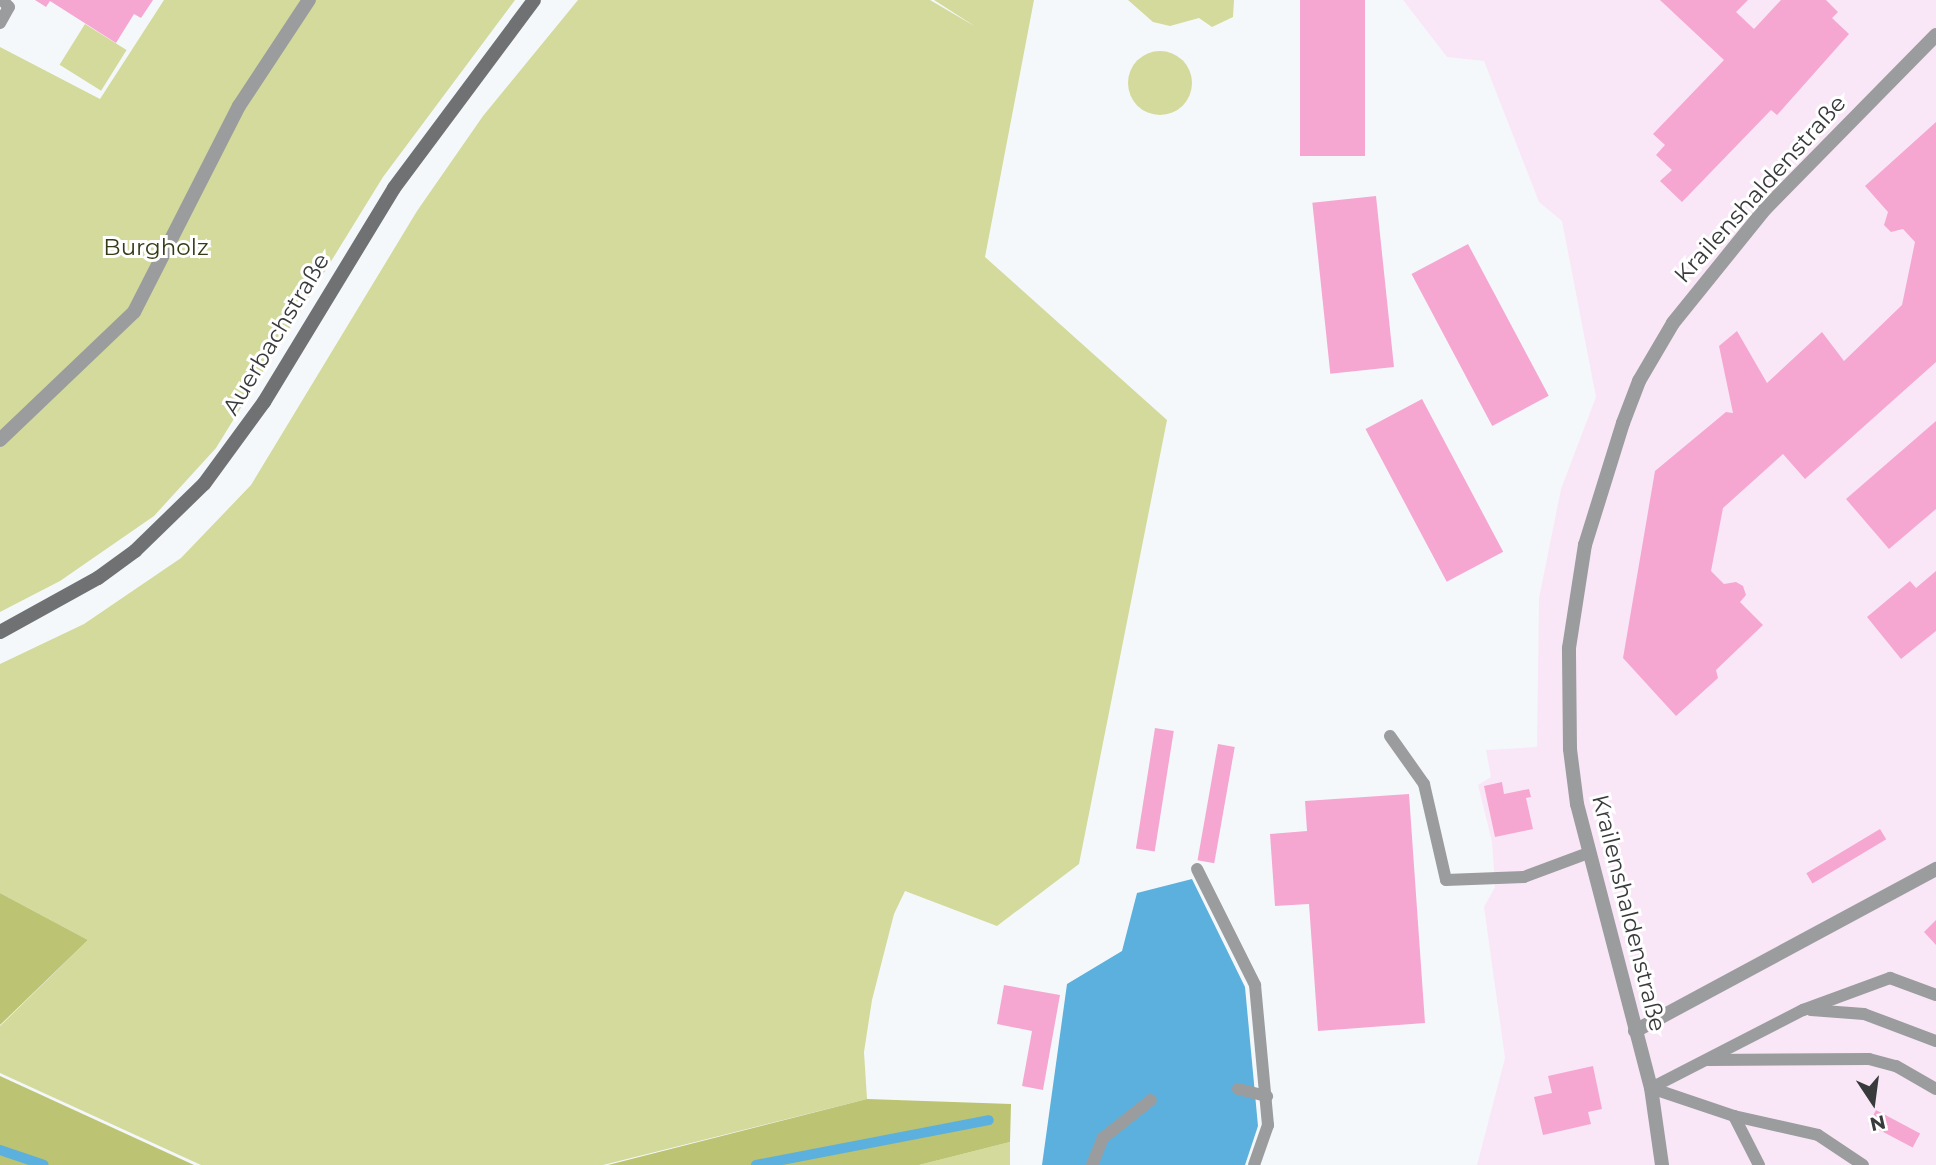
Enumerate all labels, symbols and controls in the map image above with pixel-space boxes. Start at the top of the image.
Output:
street label: Krailenshaldenstraße [1668,89,1852,289]
park label: Burgholz [103,233,209,261]
street label: Auerbachstraße [217,248,335,420]
street label: Krailenshaldenstraße [1586,792,1672,1034]
north arrow [1838,1067,1908,1137]
text: N [1868,1110,1888,1136]

